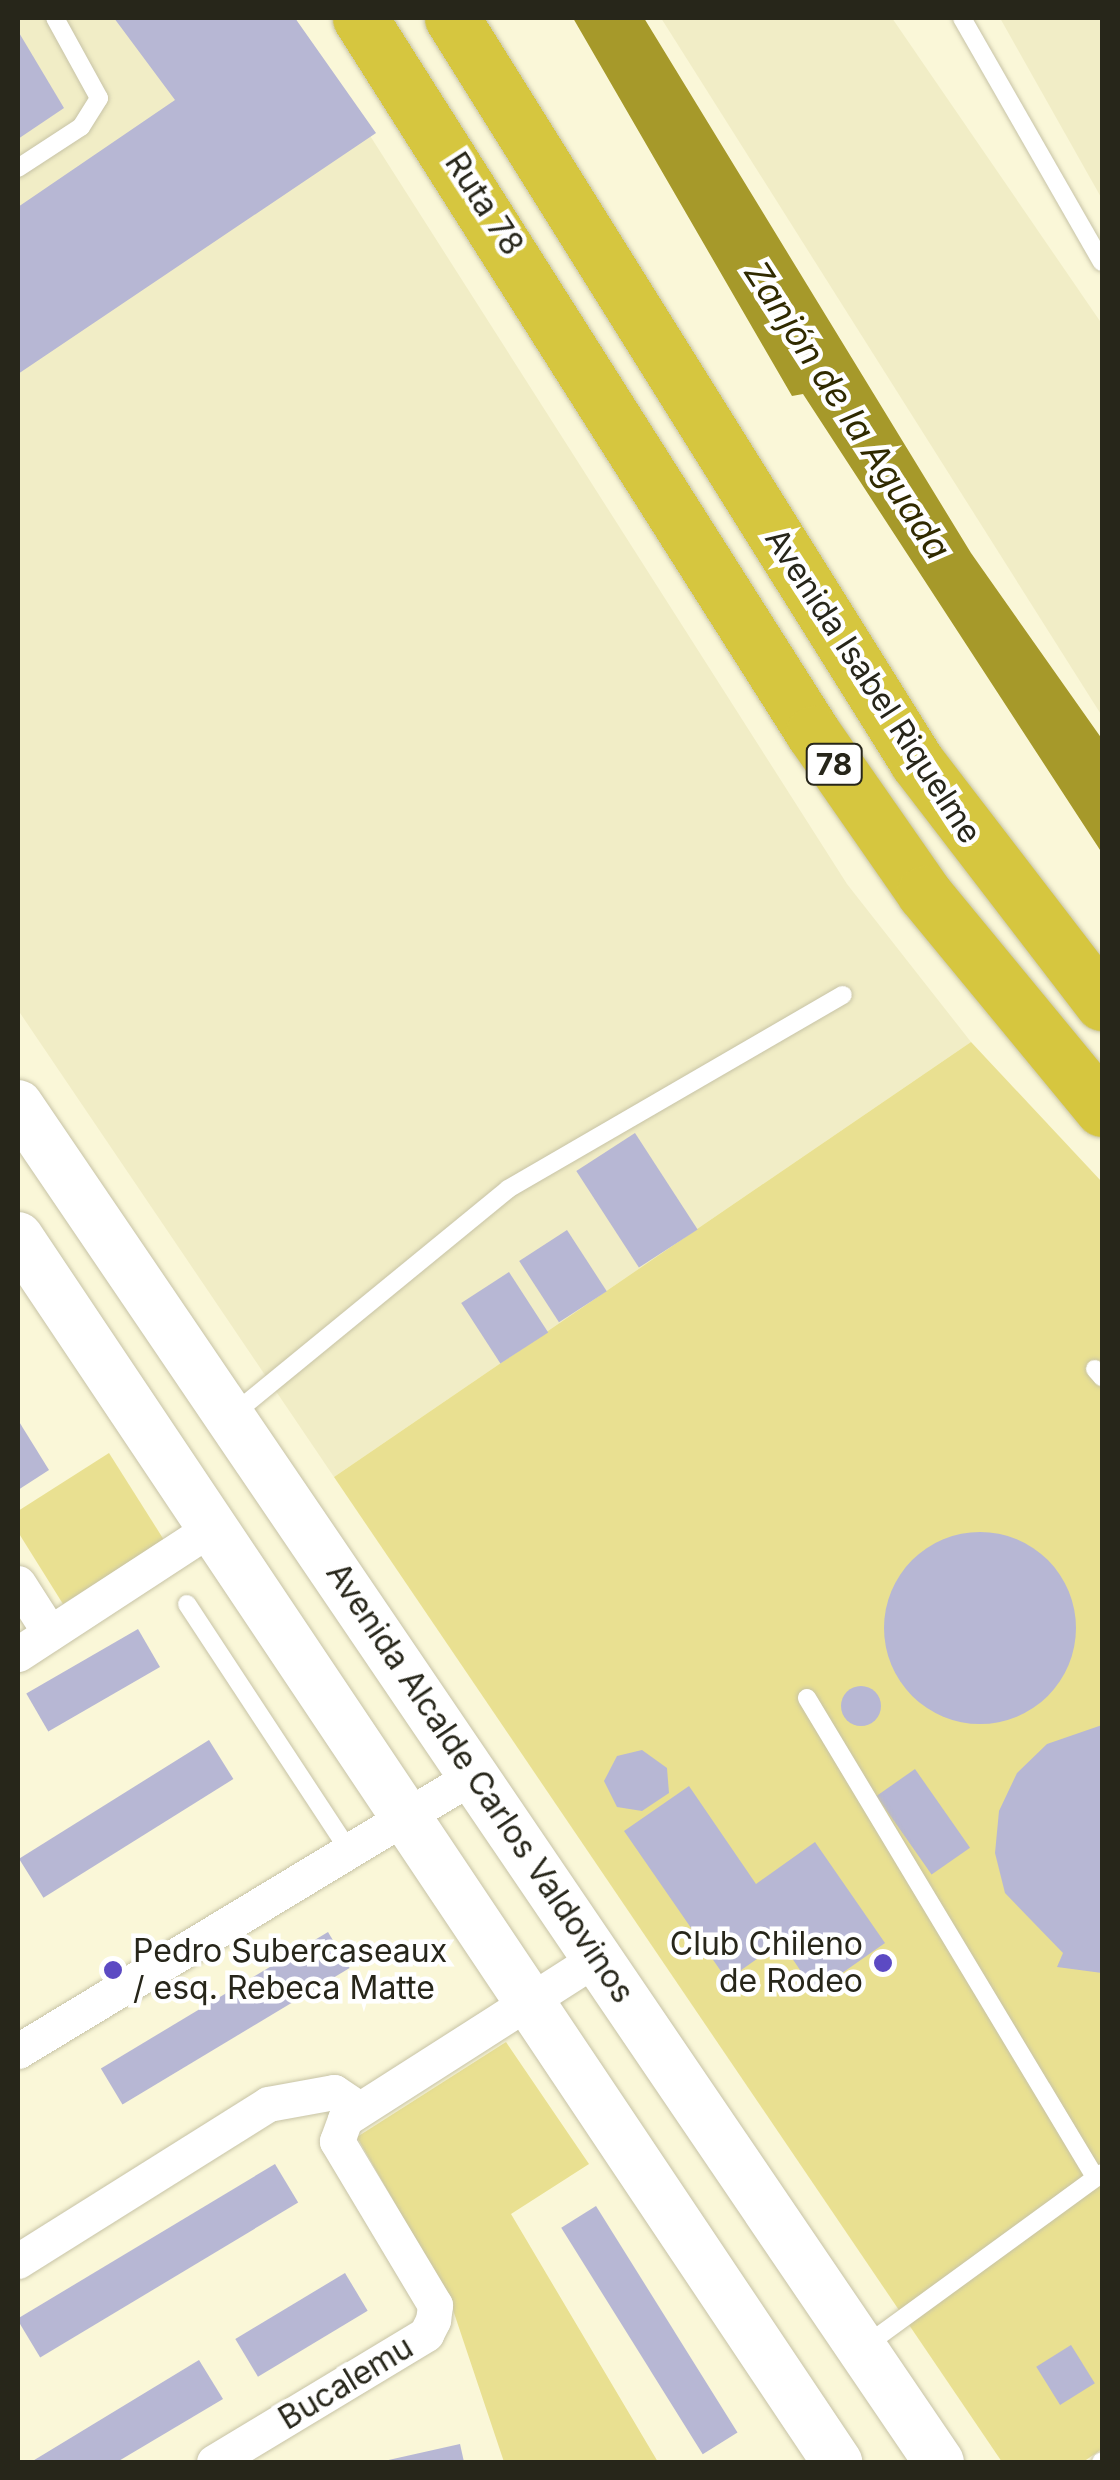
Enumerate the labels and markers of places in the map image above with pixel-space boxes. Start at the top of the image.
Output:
place label: Club Chileno de Rodeo [670,1926,863,2001]
place label: Pedro Subercaseaux / esq. Rebeca Matte [133,1933,447,2008]
marker: Club Chileno de Rodeo [872,1952,894,1974]
marker: Pedro Subercaseaux / esq. Rebeca Matte [102,1959,124,1981]

